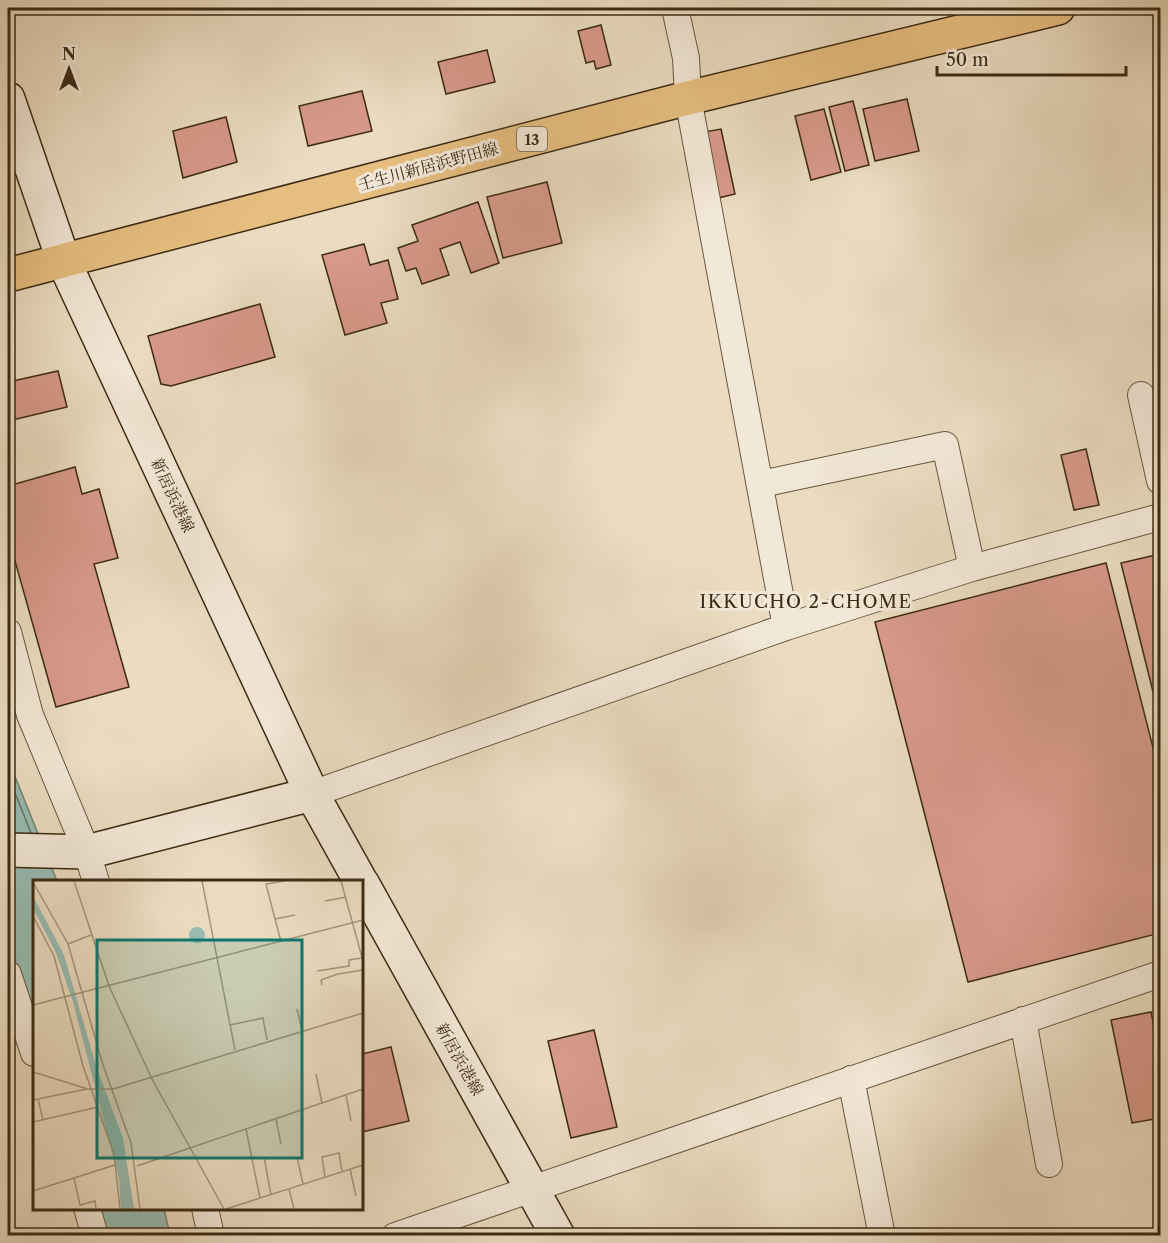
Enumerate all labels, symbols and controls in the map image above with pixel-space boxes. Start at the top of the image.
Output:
north arrow [39,39,99,99]
scale bar [937,39,1126,77]
text: N [62,44,76,64]
text: 50 m [946,49,989,71]
road number: 13 [517,127,547,151]
street label: 壬生川新居浜野田線 [356,138,500,194]
street label: 新居浜港線 [147,455,199,535]
district label: IKKUCHO 2-CHOME [700,591,912,613]
inset map [33,880,363,1210]
street label: 新居浜港線 [432,1019,488,1099]

